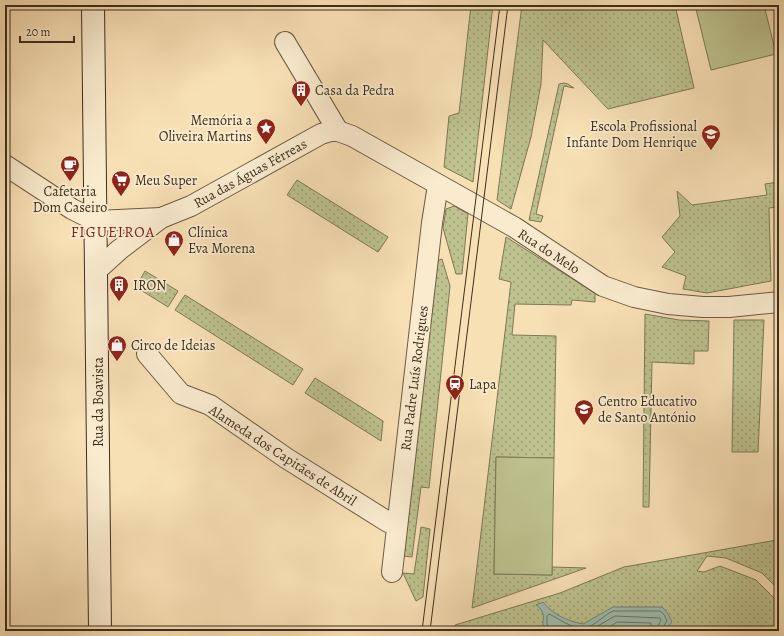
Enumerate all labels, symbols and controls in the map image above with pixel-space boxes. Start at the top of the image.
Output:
scale bar [20,18,74,44]
text: 20 m [26,24,50,40]
building icon: Casa da Pedra [290,79,312,107]
place label: Casa da Pedra [315,81,395,100]
place label: Memória a Oliveira Martins [159,111,252,146]
place icon: Memória a Oliveira Martins [255,117,277,145]
place label: Escola Profissional Infante Dom Henrique [566,117,698,152]
school or university icon: Escola Profissional Infante Dom Henrique [700,123,722,151]
street label: Rua das Águas Férreas [190,134,310,213]
cafe icon: Cafetaria Dom Caseiro [59,154,81,182]
supermarket icon: Meu Super [110,169,132,197]
place label: Meu Super [135,171,198,190]
place label: Cafetaria Dom Caseiro [33,182,107,217]
district label: FIGUEIROA [71,222,155,242]
place label: Clínica Eva Morena [188,223,256,258]
street label: Rua do Melo [514,224,583,279]
shop icon: Clínica Eva Morena [163,229,185,257]
building icon: IRON [108,274,130,302]
place label: IRON [133,276,166,295]
street label: Rua Padre Luís Rodrigues [396,304,433,452]
shop icon: Circo de Ideias [106,334,128,362]
place label: Circo de Ideias [131,336,215,355]
street label: Rua da Boavista [89,356,108,447]
station icon: Lapa [444,373,466,401]
place label: Lapa [469,375,497,394]
place label: Centro Educativo de Santo António [598,392,697,427]
school or university icon: Centro Educativo de Santo António [573,398,595,426]
street label: Alameda dos Capitães de Abril [205,400,361,511]

